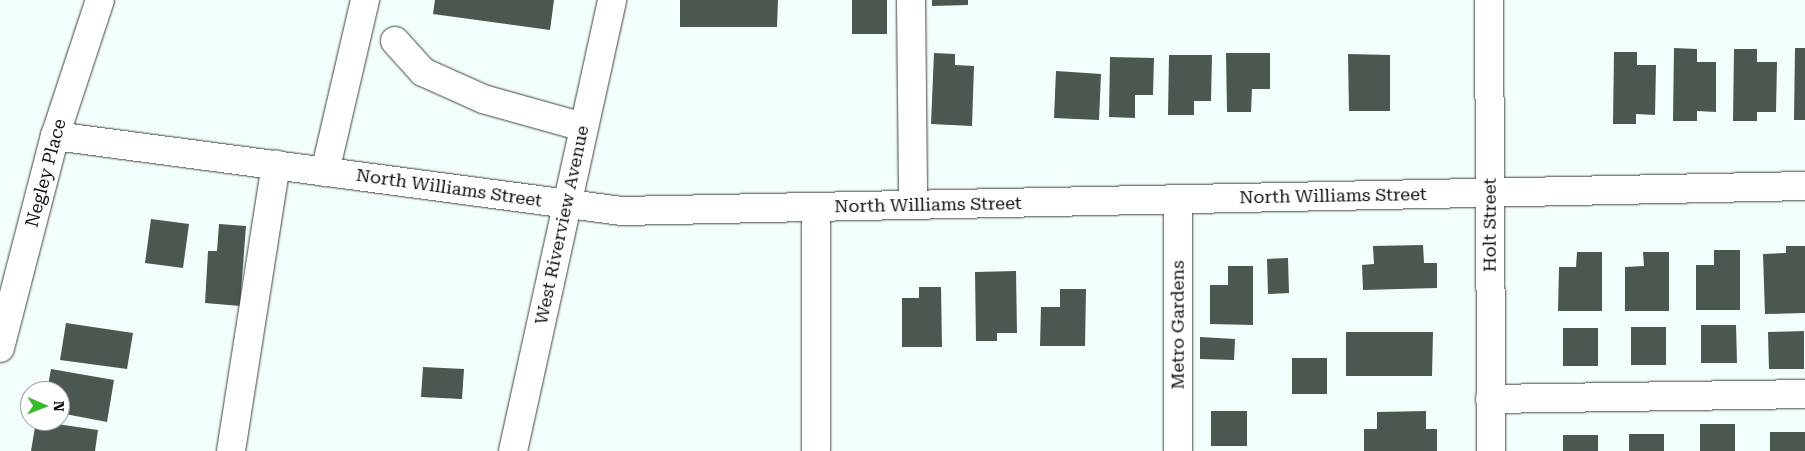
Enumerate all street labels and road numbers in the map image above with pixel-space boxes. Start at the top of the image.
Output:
street label: Negley Place [21,116,71,230]
street label: West Riverview Avenue [530,123,594,327]
street label: North Williams Street [355,164,543,212]
street label: Holt Street [1479,178,1501,272]
street label: North Williams Street [1239,184,1427,208]
street label: North Williams Street [834,193,1022,217]
street label: Metro Gardens [1167,260,1189,390]

